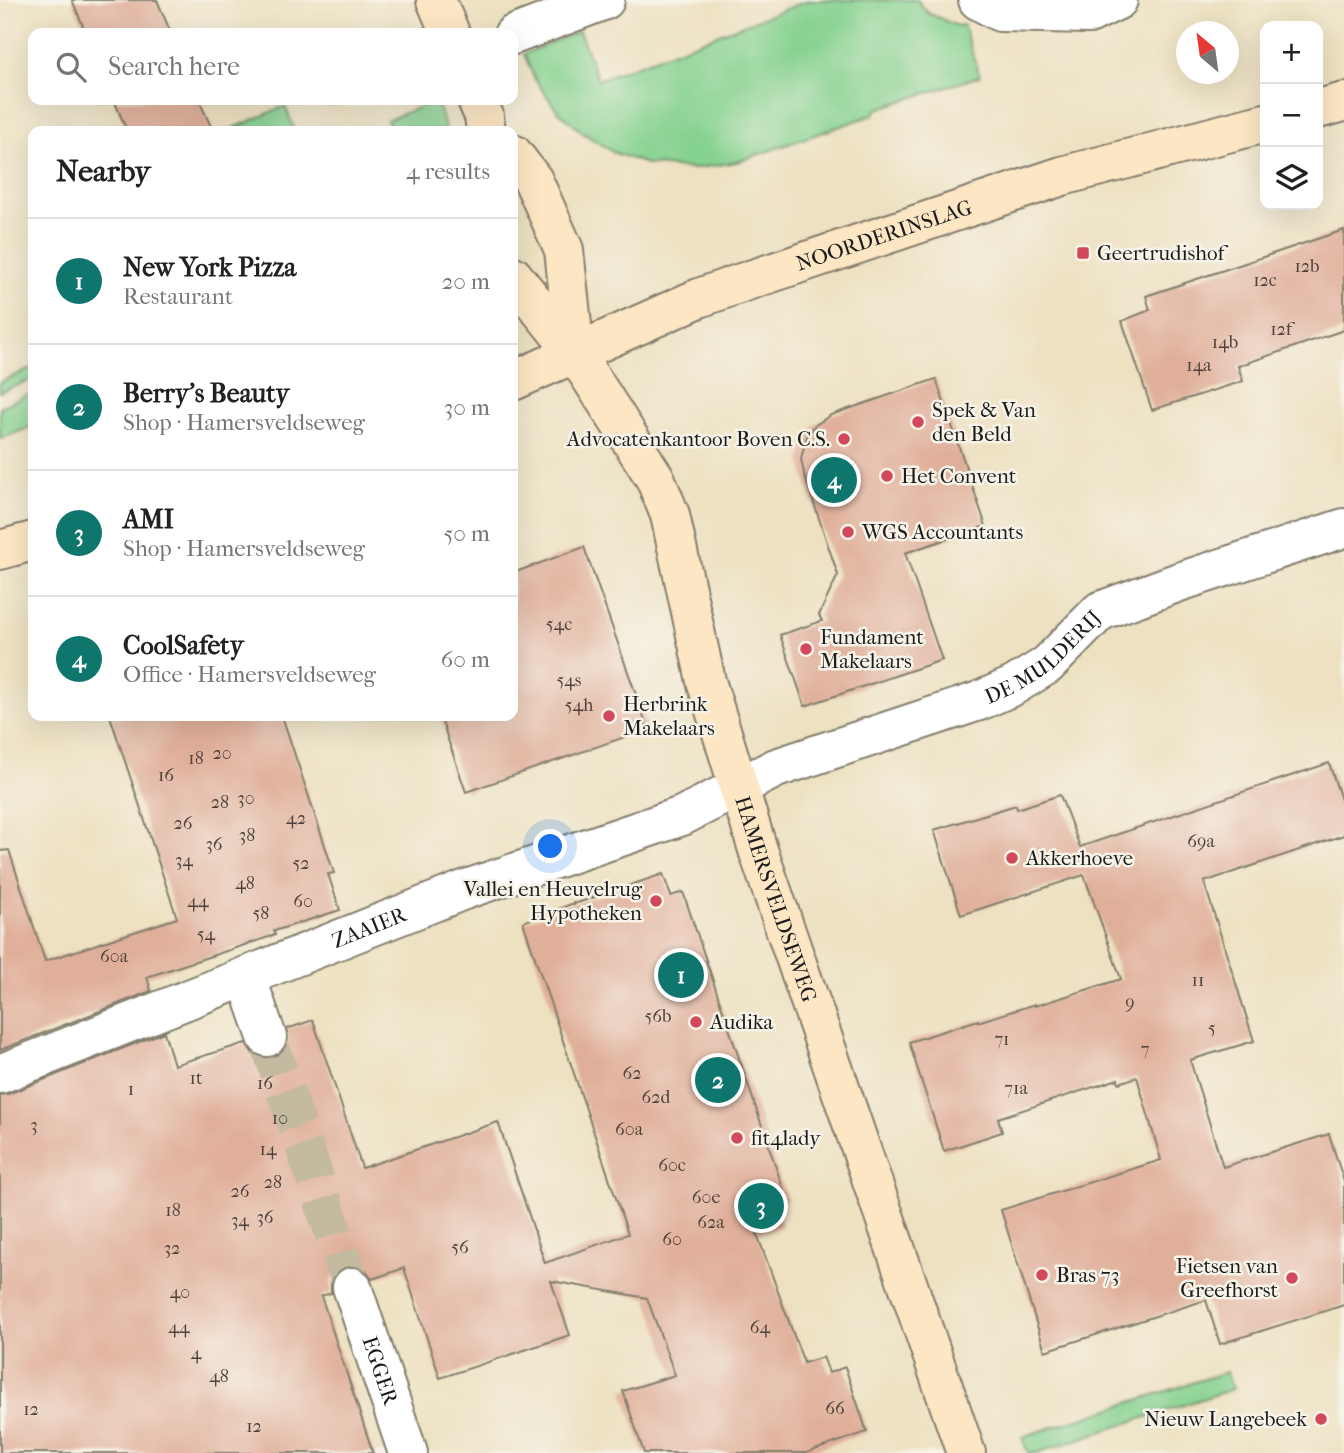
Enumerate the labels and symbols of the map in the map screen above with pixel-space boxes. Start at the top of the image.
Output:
north arrow [1176,21,1239,84]
street label: NOORDERINSLAG [793,195,975,276]
place label: Geertrudishof [1097,241,1228,265]
marker: Geertrudishof [1075,245,1091,261]
house number: 12b [1294,256,1320,277]
house number: 12c [1253,270,1277,291]
house number: 12f [1270,319,1296,340]
house number: 14b [1212,332,1238,353]
house number: 14a [1186,355,1212,376]
place label: Spek & Van den Beld [932,398,1036,446]
marker: Spek & Van den Beld [910,414,926,430]
place label: Advocatenkantoor Boven C.S. [566,427,830,451]
marker: Advocatenkantoor Boven C.S. [836,431,852,447]
pin: 4 [811,454,857,506]
place label: Het Convent [901,464,1017,488]
marker: Het Convent [879,468,895,484]
place label: WGS Accountants [861,520,1024,544]
marker: WGS Accountants [840,524,856,540]
street label: DE MULDERIJ [981,605,1106,709]
house number: 54c [546,614,572,635]
place label: Fundament Makelaars [820,625,924,673]
marker: Fundament Makelaars [798,641,814,657]
house number: 54s [556,670,582,691]
place label: Herbrink Makelaars [623,692,715,740]
house number: 54h [565,695,593,716]
marker: Herbrink Makelaars [601,708,617,724]
house number: 20 [212,743,232,764]
house number: 18 [188,748,204,769]
house number: 16 [158,765,174,786]
house number: 30 [237,788,255,809]
house number: 28 [211,792,229,813]
street label: HAMERSVELDSEWEG [730,793,822,1005]
house number: 42 [286,808,306,829]
house number: 26 [173,813,193,834]
house number: 38 [239,825,255,846]
your location [533,829,567,863]
house number: 69a [1187,831,1215,852]
house number: 36 [205,834,223,855]
place label: Akkerhoeve [1025,846,1133,870]
house number: 34 [175,850,193,871]
marker: Akkerhoeve [1004,850,1020,866]
house number: 52 [292,853,310,874]
house number: 48 [235,873,255,894]
place label: Vallei en Heuvelrug Hypotheken [463,877,643,925]
house number: 44 [187,891,209,912]
house number: 60 [293,891,313,912]
marker: Vallei en Heuvelrug Hypotheken [648,893,664,909]
street label: ZAAIER [328,902,410,953]
house number: 58 [253,903,269,924]
house number: 54 [197,924,216,945]
house number: 60a [100,946,129,967]
pin: 1 [658,949,704,1001]
house number: 11 [1192,970,1204,991]
house number: 9 [1125,992,1135,1013]
house number: 56b [645,1006,671,1027]
place label: Audika [709,1010,774,1034]
marker: Audika [688,1014,704,1030]
house number: 5 [1208,1018,1216,1039]
house number: 71 [994,1029,1010,1050]
house number: 7 [1141,1039,1150,1060]
pin: 2 [695,1054,741,1106]
house number: 62 [622,1063,642,1084]
house number: 1t [190,1068,203,1089]
house number: 16 [257,1073,273,1094]
house number: 71a [1004,1078,1028,1099]
house number: 1 [128,1079,134,1100]
house number: 62d [642,1087,671,1108]
house number: 10 [272,1108,288,1129]
house number: 3 [30,1115,38,1136]
house number: 60a [615,1119,644,1140]
place label: fit4lady [751,1126,821,1150]
marker: fit4lady [729,1130,745,1146]
house number: 14 [259,1139,277,1160]
house number: 60c [658,1155,686,1176]
house number: 28 [264,1172,282,1193]
pin: 3 [738,1180,784,1232]
house number: 26 [230,1181,250,1202]
house number: 60e [692,1187,720,1208]
house number: 18 [165,1200,181,1221]
house number: 36 [256,1207,274,1228]
house number: 34 [231,1210,249,1231]
house number: 62a [697,1212,725,1233]
house number: 60 [662,1229,682,1250]
house number: 56 [451,1237,469,1258]
house number: 32 [164,1238,180,1259]
place label: Fietsen van Greefhorst [1176,1254,1278,1302]
place label: Bras 73 [1056,1263,1119,1287]
marker: Bras 73 [1034,1267,1050,1283]
marker: Fietsen van Greefhorst [1284,1270,1300,1286]
house number: 40 [170,1282,190,1303]
house number: 44 [168,1317,190,1338]
house number: 64 [750,1317,771,1338]
street label: EGGER [357,1333,403,1408]
house number: 4 [191,1343,202,1364]
house number: 48 [209,1366,229,1387]
house number: 66 [825,1398,845,1419]
house number: 12 [23,1399,39,1420]
place label: Nieuw Langebeek [1144,1407,1307,1431]
marker: Nieuw Langebeek [1313,1411,1329,1427]
house number: 12 [246,1416,262,1437]

